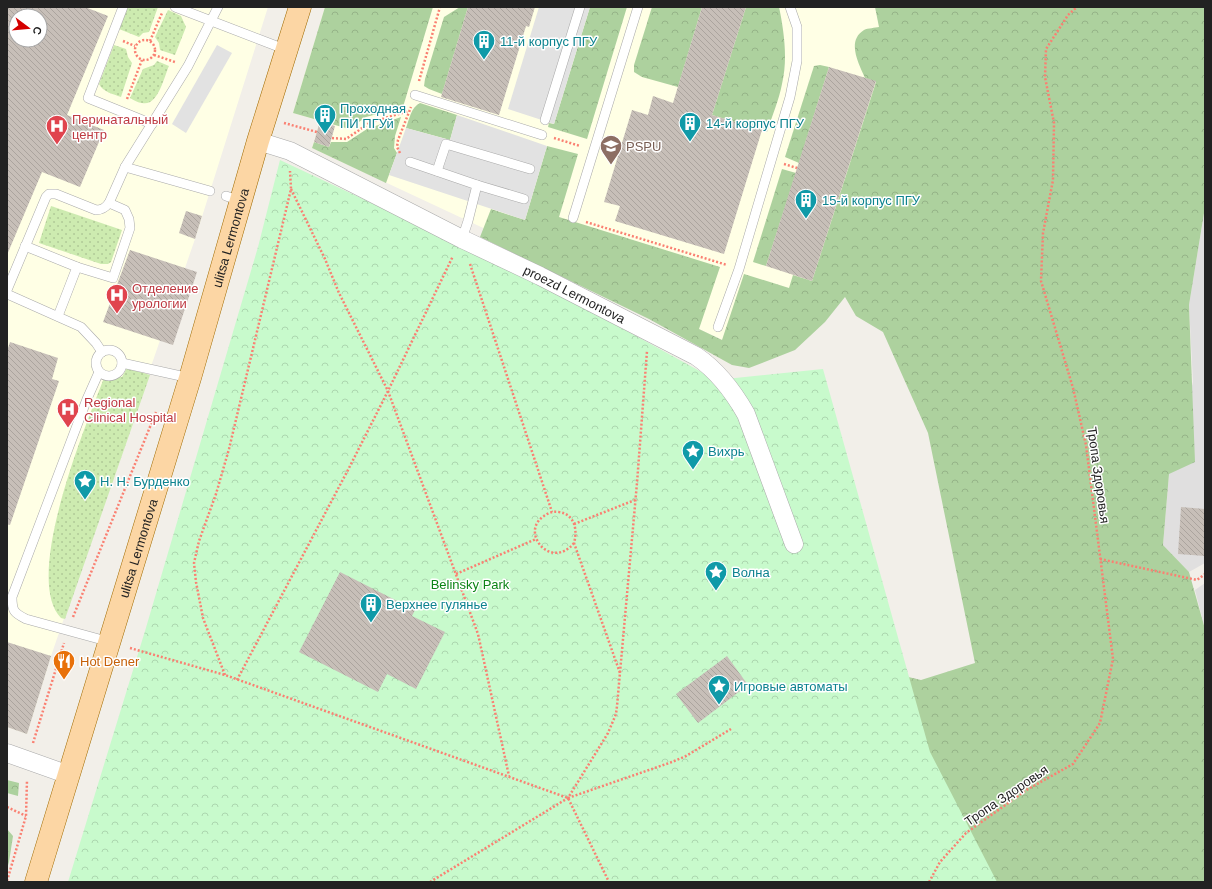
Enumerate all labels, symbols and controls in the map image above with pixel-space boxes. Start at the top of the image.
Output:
north arrow [8,8,48,48]
text: С [31,25,44,36]
building icon: 11-й корпус ПГУ [471,28,497,61]
place label: 11-й корпус ПГУ [500,34,598,49]
place label: Проходная ПИ ПГУй [340,101,406,131]
building icon: Проходная ПИ ПГУй [312,102,338,135]
building icon: 14-й корпус ПГУ [677,110,703,143]
place label: Перинатальный центр [72,112,168,142]
hospital icon: Перинатальный центр [44,113,70,146]
place label: 14-й корпус ПГУ [706,116,805,131]
school or university icon: PSPU [598,133,624,166]
place label: PSPU [626,139,661,154]
street label: ulitsa Lermontova [209,186,252,289]
building icon: 15-й корпус ПГУ [793,187,819,220]
place label: 15-й корпус ПГУ [822,193,921,208]
street label: proezd Lermontova [521,262,628,327]
place label: Отделение урологии [132,281,199,311]
hospital icon: Отделение урологии [104,282,130,315]
place label: Regional Clinical Hospital [84,395,177,425]
hospital icon: Regional Clinical Hospital [55,396,81,429]
street label: Тропа Здоровья [1084,426,1113,524]
place icon: Вихрь [680,438,706,471]
place label: Вихрь [708,444,745,459]
place icon: Н. Н. Бурденко [72,468,98,501]
place label: Н. Н. Бурденко [100,474,190,489]
street label: ulitsa Lermontova [116,496,161,600]
place icon: Волна [703,559,729,592]
place label: Волна [732,565,770,580]
park label: Belinsky Park [431,577,510,592]
building icon: Верхнее гулянье [358,591,384,624]
place label: Верхнее гулянье [386,597,488,612]
restaurant icon: Hot Dener [51,648,77,681]
place label: Hot Dener [80,654,140,669]
place icon: Игровые автоматы [706,673,732,706]
place label: Игровые автоматы [734,679,848,694]
street label: Тропа Здоровья [962,762,1051,829]

